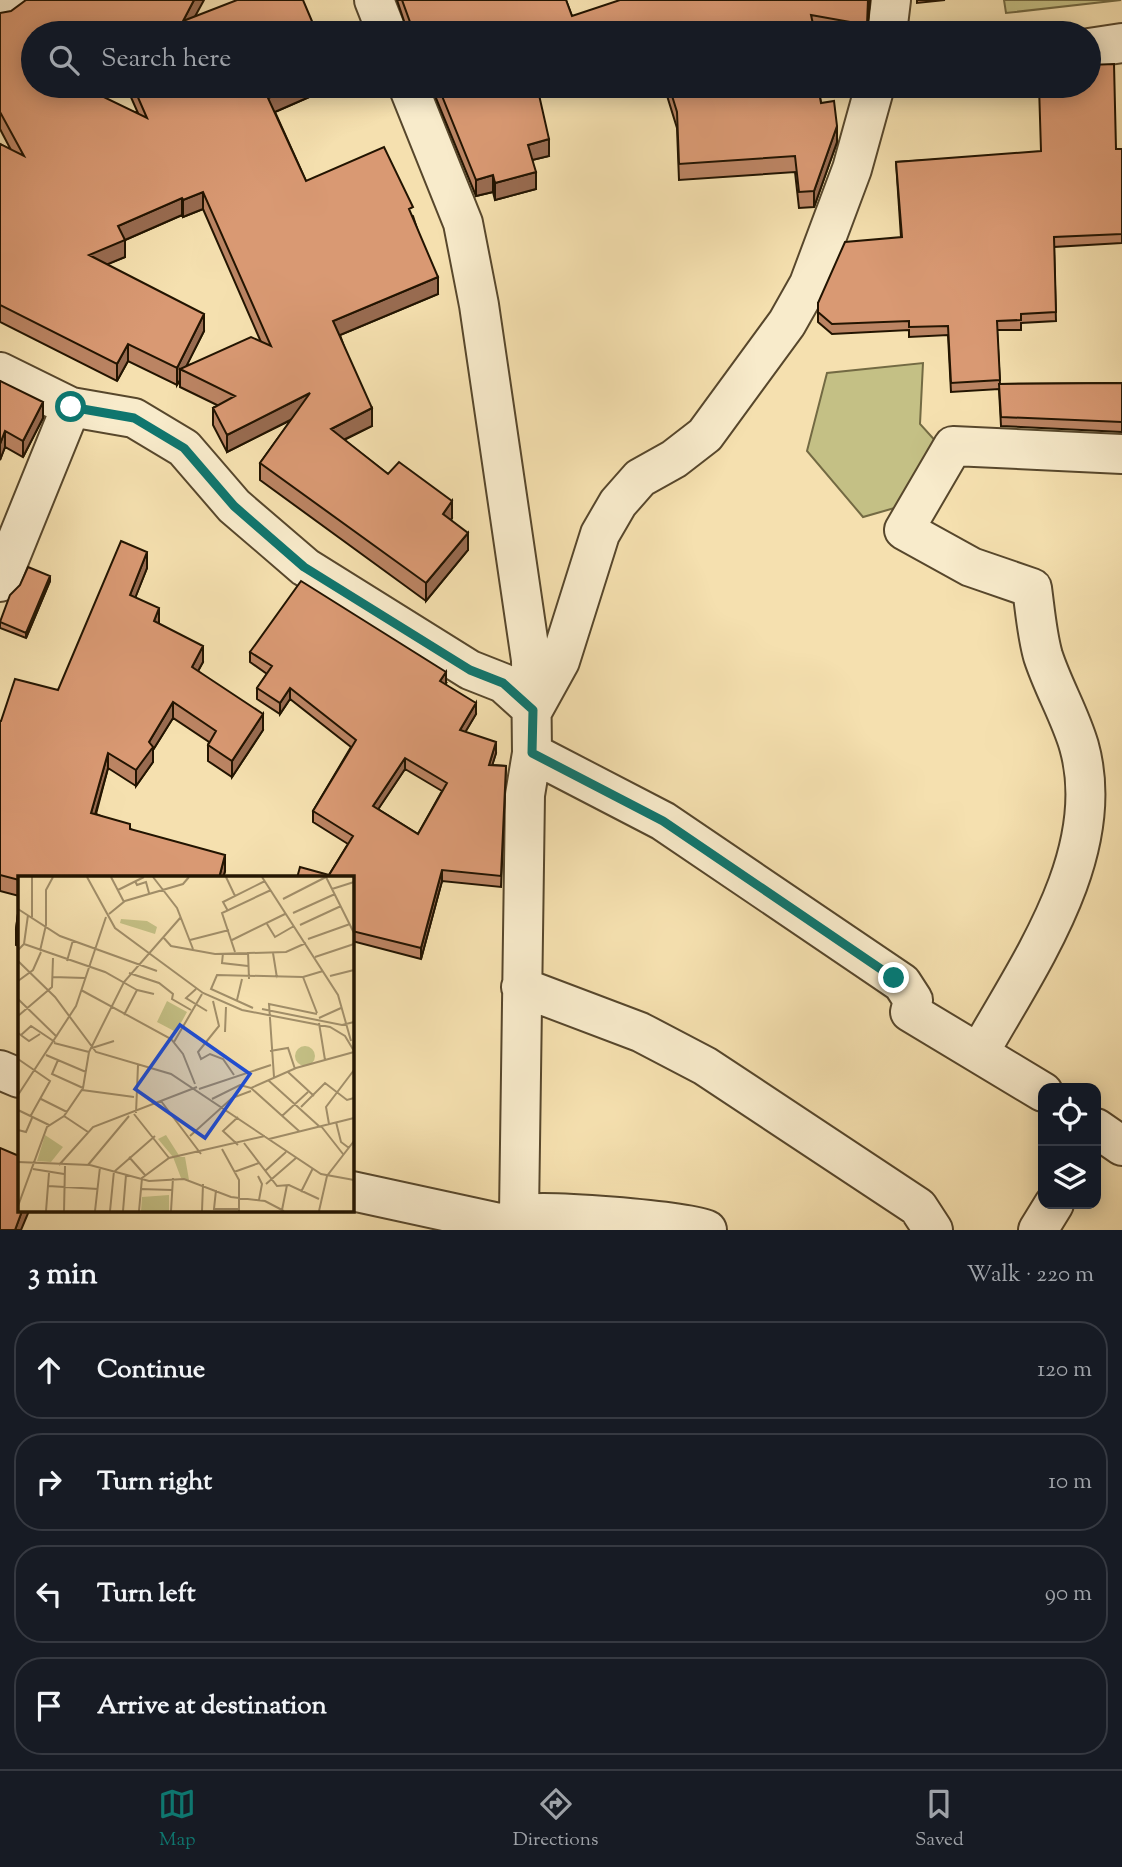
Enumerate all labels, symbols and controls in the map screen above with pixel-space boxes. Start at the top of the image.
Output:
search box [21,21,1101,98]
icon: search [45,41,83,79]
text: Search here [101,41,231,78]
route start [55,391,86,422]
inset map [18,876,354,1212]
route end [878,962,909,993]
map controls [1038,1083,1101,1209]
button: locate [1038,1083,1101,1146]
button: layers [1038,1146,1101,1209]
text: 3 min [28,1254,98,1297]
text: Walk · 220 m [967,1259,1094,1292]
icon: ahead [30,1351,68,1389]
text: Continue [97,1352,205,1389]
text: 120 m [1037,1354,1092,1387]
icon: right [30,1463,68,1501]
text: Turn right [97,1464,212,1501]
text: 10 m [1048,1466,1092,1499]
icon: left [30,1575,68,1613]
text: Turn left [97,1576,196,1613]
text: 90 m [1045,1578,1092,1611]
icon: arrive [30,1687,68,1725]
text: Arrive at destination [97,1688,327,1725]
tab: Map [158,1785,196,1854]
tab: Directions [513,1785,598,1854]
tab: Saved [915,1785,964,1854]

